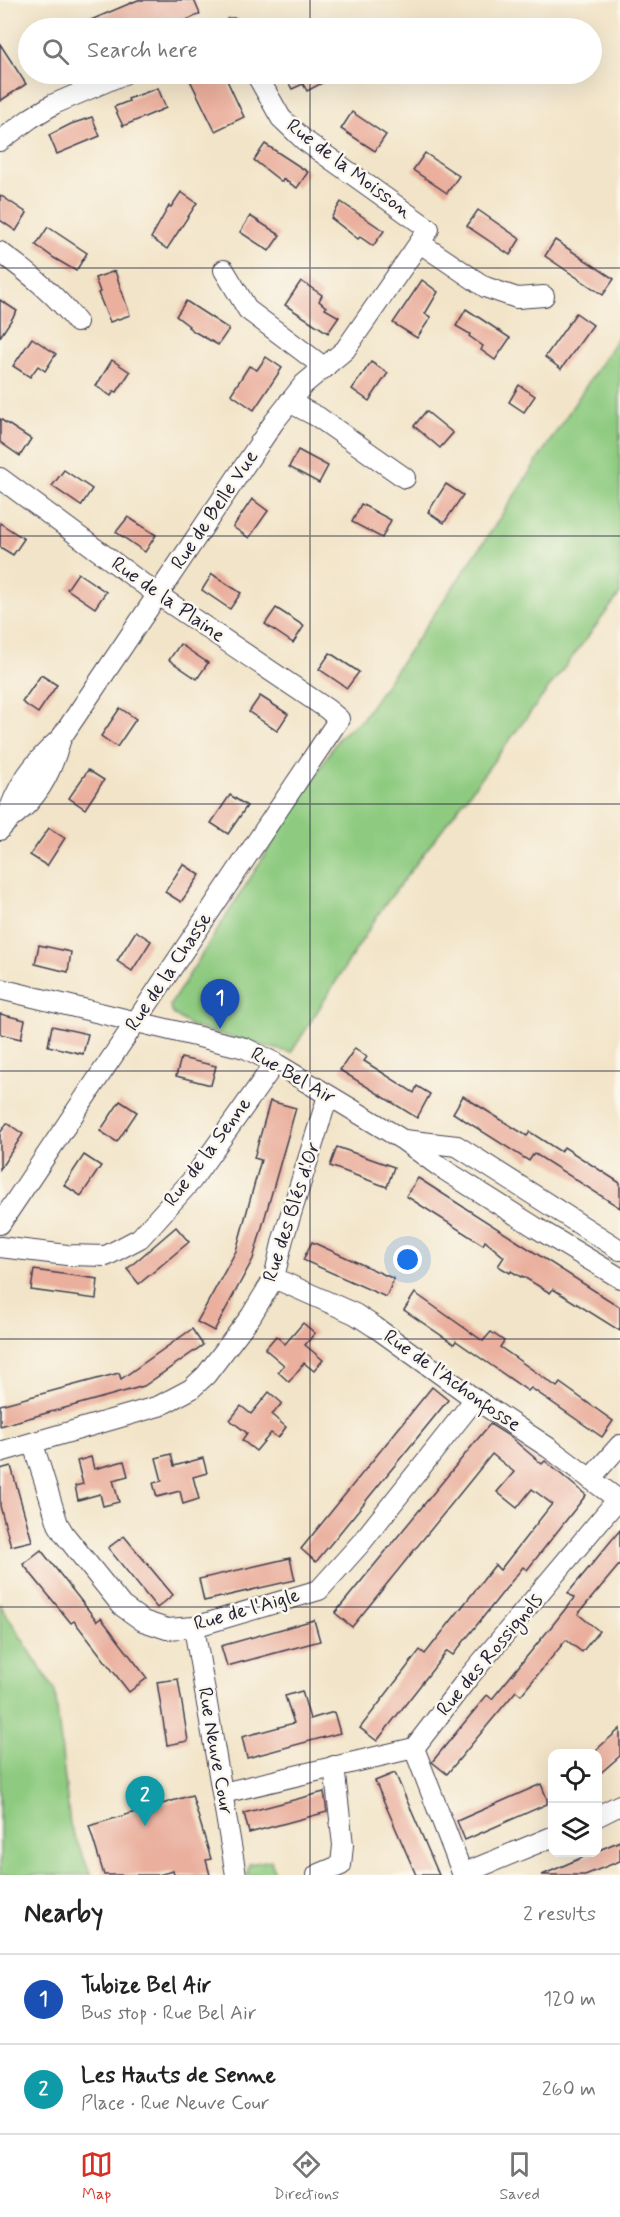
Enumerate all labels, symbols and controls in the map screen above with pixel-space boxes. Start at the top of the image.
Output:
search box [18,18,602,84]
icon: search [39,35,72,68]
text: Search here [87,37,198,65]
street label: Rue de la Moisson [281,113,418,225]
street label: Rue de Belle Vue [165,445,265,575]
street label: Rue de la Plaine [106,551,230,649]
street label: Rue de la Chasse [119,907,219,1037]
pin: 1 [200,980,240,1029]
street label: Rue Bel Air [246,1041,340,1111]
street label: Rue de la Senne [158,1092,258,1212]
street label: Rue des Blés d'Or [257,1139,327,1285]
your location [393,1245,422,1274]
street label: Rue de l'Achonfosse [377,1323,526,1440]
street label: Rue de l'Aigle [191,1582,303,1638]
street label: Rue des Rossignols [431,1588,550,1723]
street label: Rue Neuve Cour [191,1685,239,1817]
map controls [548,1749,602,1857]
button: locate [548,1749,602,1803]
pin: 2 [126,1776,164,1826]
button: layers [548,1803,602,1857]
text: Nearby [24,1897,103,1931]
text: 2 results [523,1901,596,1928]
text: Tubize Bel Air [81,1972,211,2000]
text: 1 [39,1986,48,2013]
text: 120 m [543,1986,596,2013]
text: Bus stop · Rue Bel Air [81,2000,257,2027]
text: Les Hauts de Senne [81,2062,276,2090]
text: 2 [39,2076,48,2103]
text: 260 m [542,2076,596,2103]
text: Place · Rue Neuve Cour [81,2090,269,2117]
tab: Map [80,2148,113,2205]
tab: Directions [273,2148,339,2205]
tab: Saved [499,2148,540,2205]

